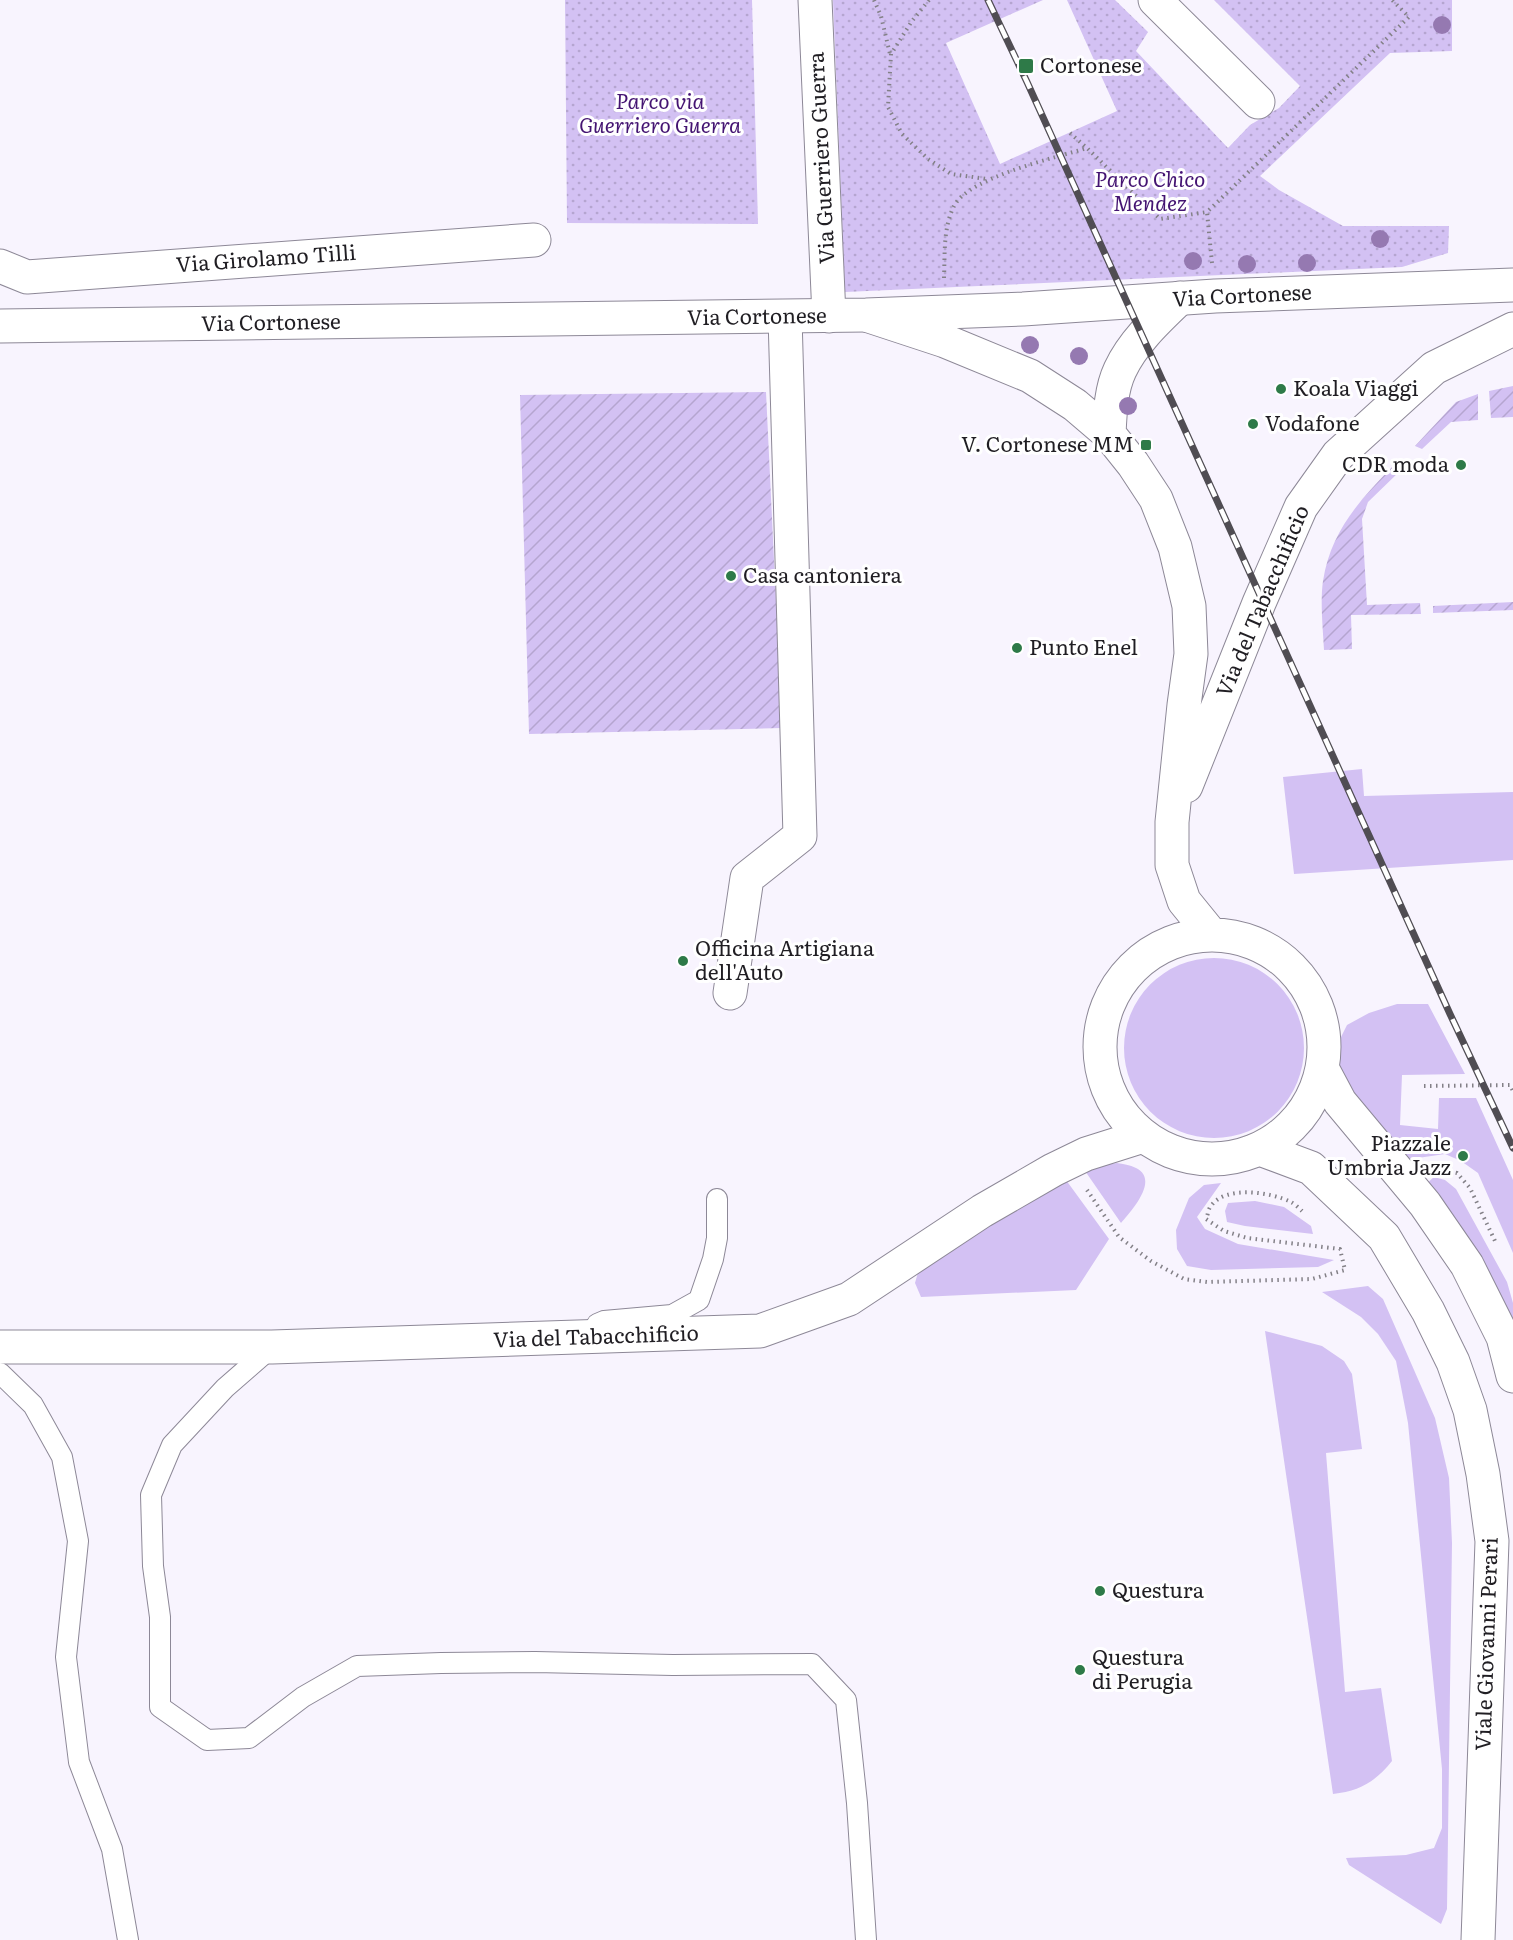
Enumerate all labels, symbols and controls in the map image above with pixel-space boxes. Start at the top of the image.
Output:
place label: Cortonese [1040,48,1142,79]
street label: Via Guerriero Guerra [798,51,841,265]
marker: Cortonese [1017,57,1035,75]
park label: Parco via Guerriero Guerra [579,84,741,139]
park label: Parco Chico Mendez [1095,162,1205,217]
street label: Via Girolamo Tilli [175,235,357,278]
street label: Via Cortonese [1171,274,1313,313]
street label: Via Cortonese [687,298,827,331]
street label: Via Cortonese [201,304,341,337]
place label: Koala Viaggi [1293,371,1419,402]
marker: Koala Viaggi [1274,382,1288,396]
place label: Vodafone [1265,406,1360,437]
marker: Vodafone [1246,417,1260,431]
place label: V. Cortonese MM [961,427,1134,458]
marker: V. Cortonese MM [1139,438,1153,452]
place label: CDR moda [1342,447,1450,478]
marker: CDR moda [1454,458,1468,472]
street label: Via del Tabacchificio [1206,499,1315,701]
place label: Casa cantoniera [743,558,902,589]
marker: Casa cantoniera [724,569,738,583]
place label: Punto Enel [1029,630,1138,661]
marker: Punto Enel [1010,641,1024,655]
place label: Officina Artigiana dell'Auto [695,931,875,986]
marker: Officina Artigiana dell'Auto [676,954,690,968]
place label: Piazzale Umbria Jazz [1327,1126,1451,1181]
marker: Piazzale Umbria Jazz [1456,1149,1470,1163]
street label: Via del Tabacchificio [493,1315,699,1354]
street label: Viale Giovanni Perari [1465,1537,1504,1751]
place label: Questura [1112,1573,1205,1604]
marker: Questura [1093,1584,1107,1598]
place label: Questura di Perugia [1092,1640,1193,1695]
marker: Questura di Perugia [1073,1663,1087,1677]

